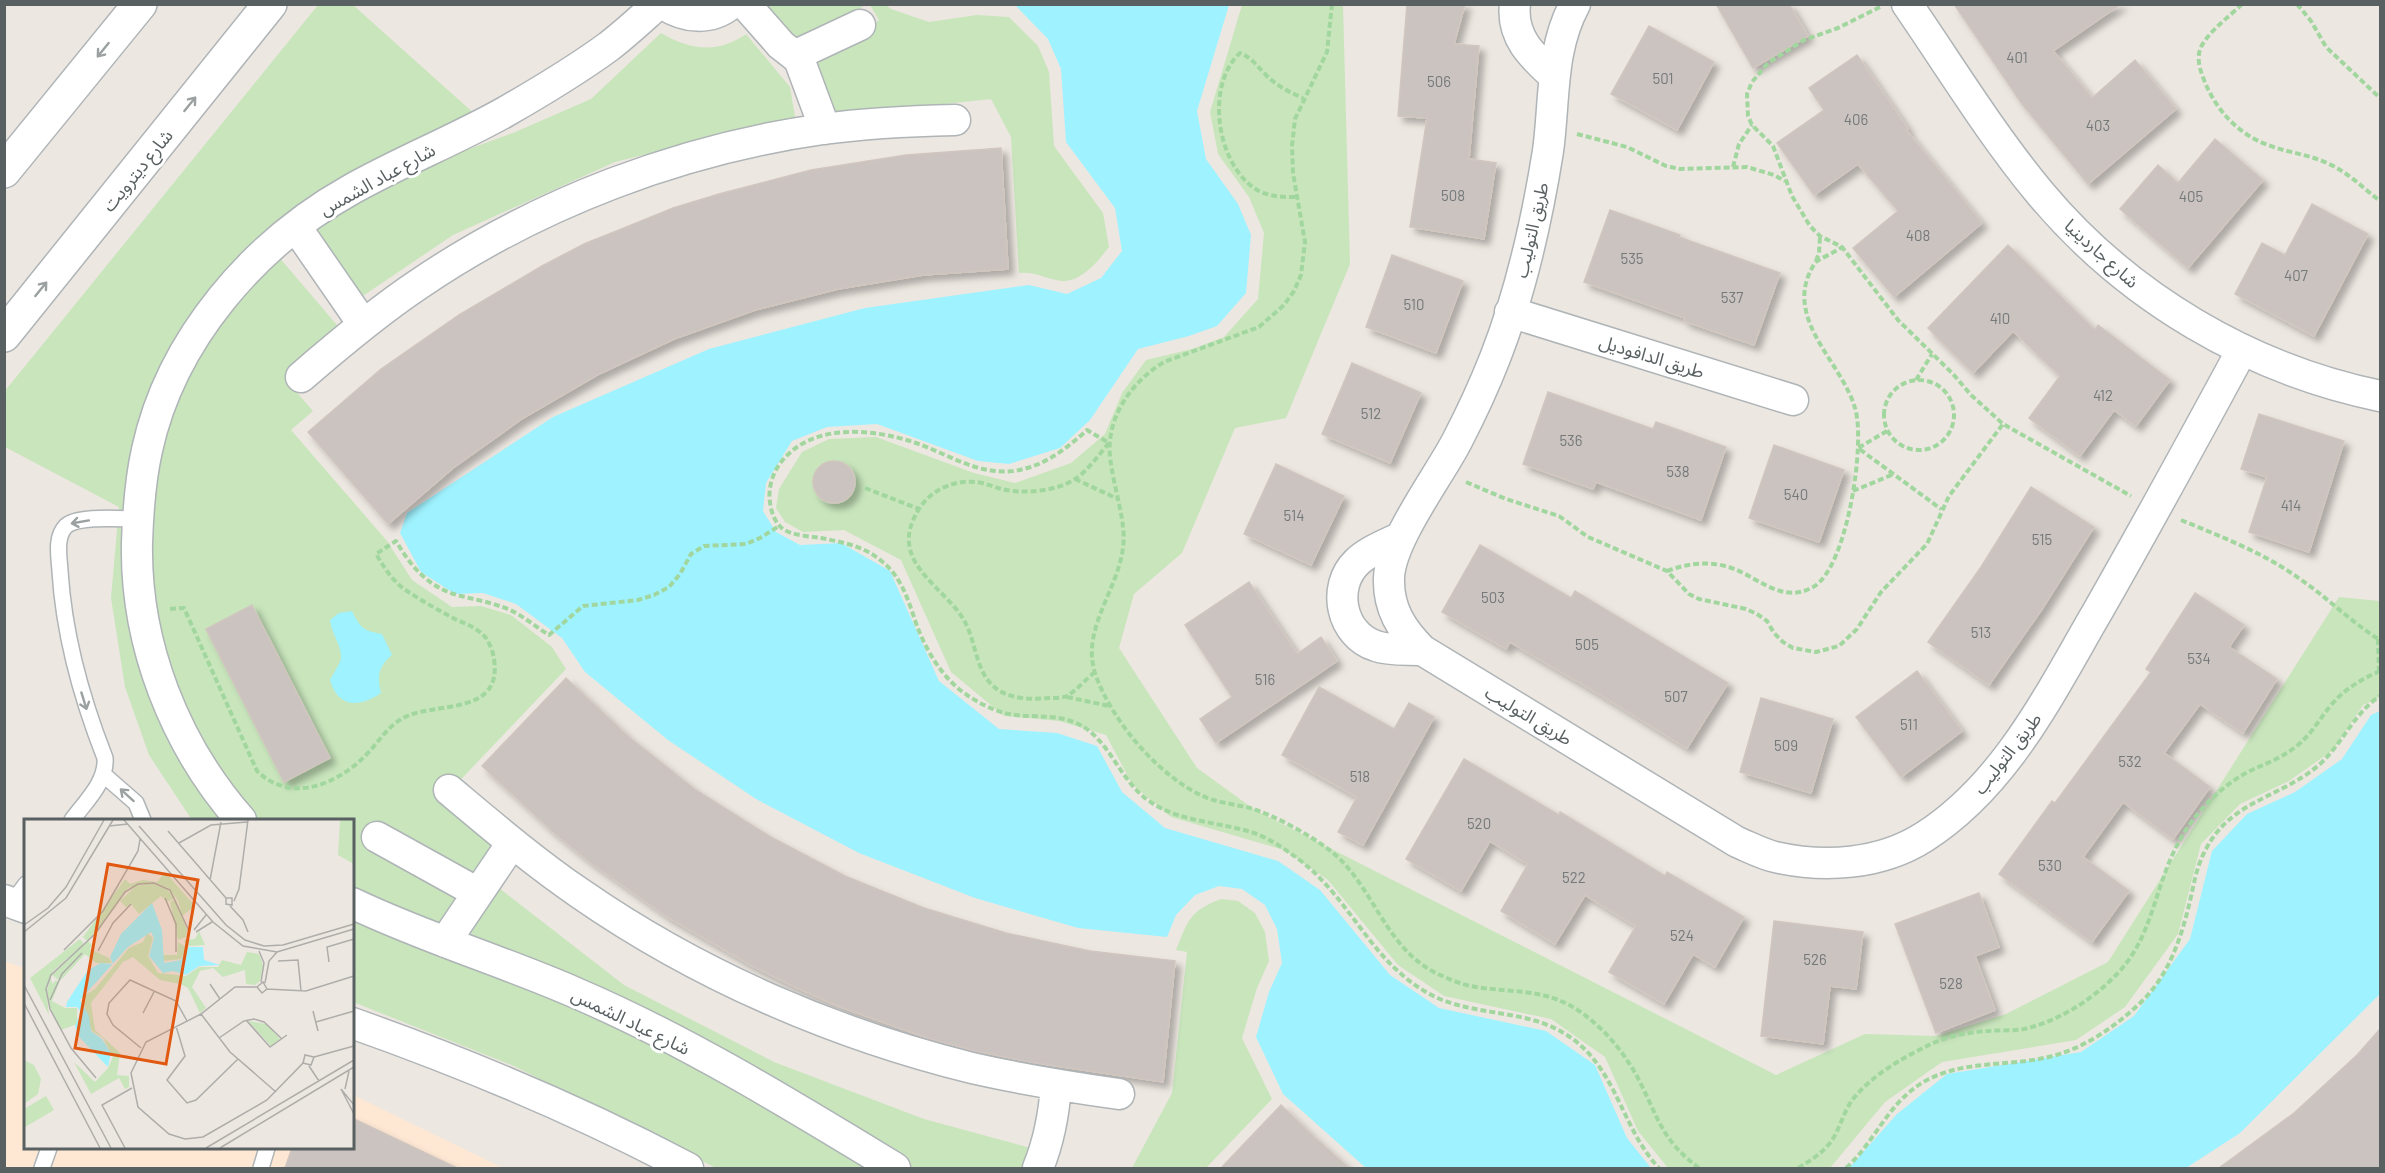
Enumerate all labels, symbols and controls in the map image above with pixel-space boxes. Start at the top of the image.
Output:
one-way arrow [96,42,110,57]
house number: 401 [2006,48,2028,66]
house number: 501 [1652,69,1674,87]
house number: 506 [1427,72,1451,90]
one-way arrow [183,97,196,113]
house number: 406 [1844,110,1868,128]
house number: 403 [2086,116,2110,134]
street label: شارع ديترويت [97,124,180,218]
street label: شارع عباد الشمس [315,138,441,223]
street label: طريق التوليب [1509,180,1554,280]
house number: 508 [1441,186,1465,204]
house number: 405 [2179,187,2203,205]
street label: شارع جاردينيا [2058,214,2144,295]
house number: 408 [1906,226,1930,244]
house number: 535 [1620,249,1644,267]
house number: 407 [2284,266,2308,284]
one-way arrow [35,281,48,297]
house number: 537 [1721,288,1743,306]
house number: 510 [1403,295,1425,313]
house number: 410 [1990,309,2010,327]
street label: طريق الدافوديل [1596,330,1707,383]
house number: 412 [2093,386,2113,404]
house number: 512 [1361,404,1381,422]
house number: 536 [1559,431,1583,449]
house number: 538 [1666,462,1690,480]
house number: 540 [1784,485,1808,503]
house number: 414 [2281,496,2301,514]
house number: 514 [1284,506,1304,524]
one-way arrow [71,516,90,527]
house number: 515 [2032,530,2052,548]
house number: 503 [1481,588,1505,606]
house number: 513 [1971,623,1991,641]
house number: 505 [1575,635,1599,653]
house number: 534 [2187,649,2211,667]
house number: 516 [1255,670,1275,688]
street label: طريق التوليب [1481,680,1576,750]
house number: 507 [1664,687,1688,705]
one-way arrow [79,691,90,710]
street label: طريق التوليب [1968,708,2046,799]
house number: 511 [1900,715,1918,733]
house number: 509 [1774,736,1798,754]
house number: 532 [2118,752,2142,770]
house number: 518 [1350,767,1370,785]
one-way arrow [120,788,135,802]
house number: 520 [1467,814,1491,832]
inset map [24,819,354,1149]
house number: 530 [2038,856,2062,874]
house number: 522 [1562,868,1586,886]
house number: 524 [1670,926,1694,944]
house number: 526 [1803,950,1827,968]
house number: 528 [1939,974,1963,992]
street label: شارع عباد الشمس [567,983,694,1063]

